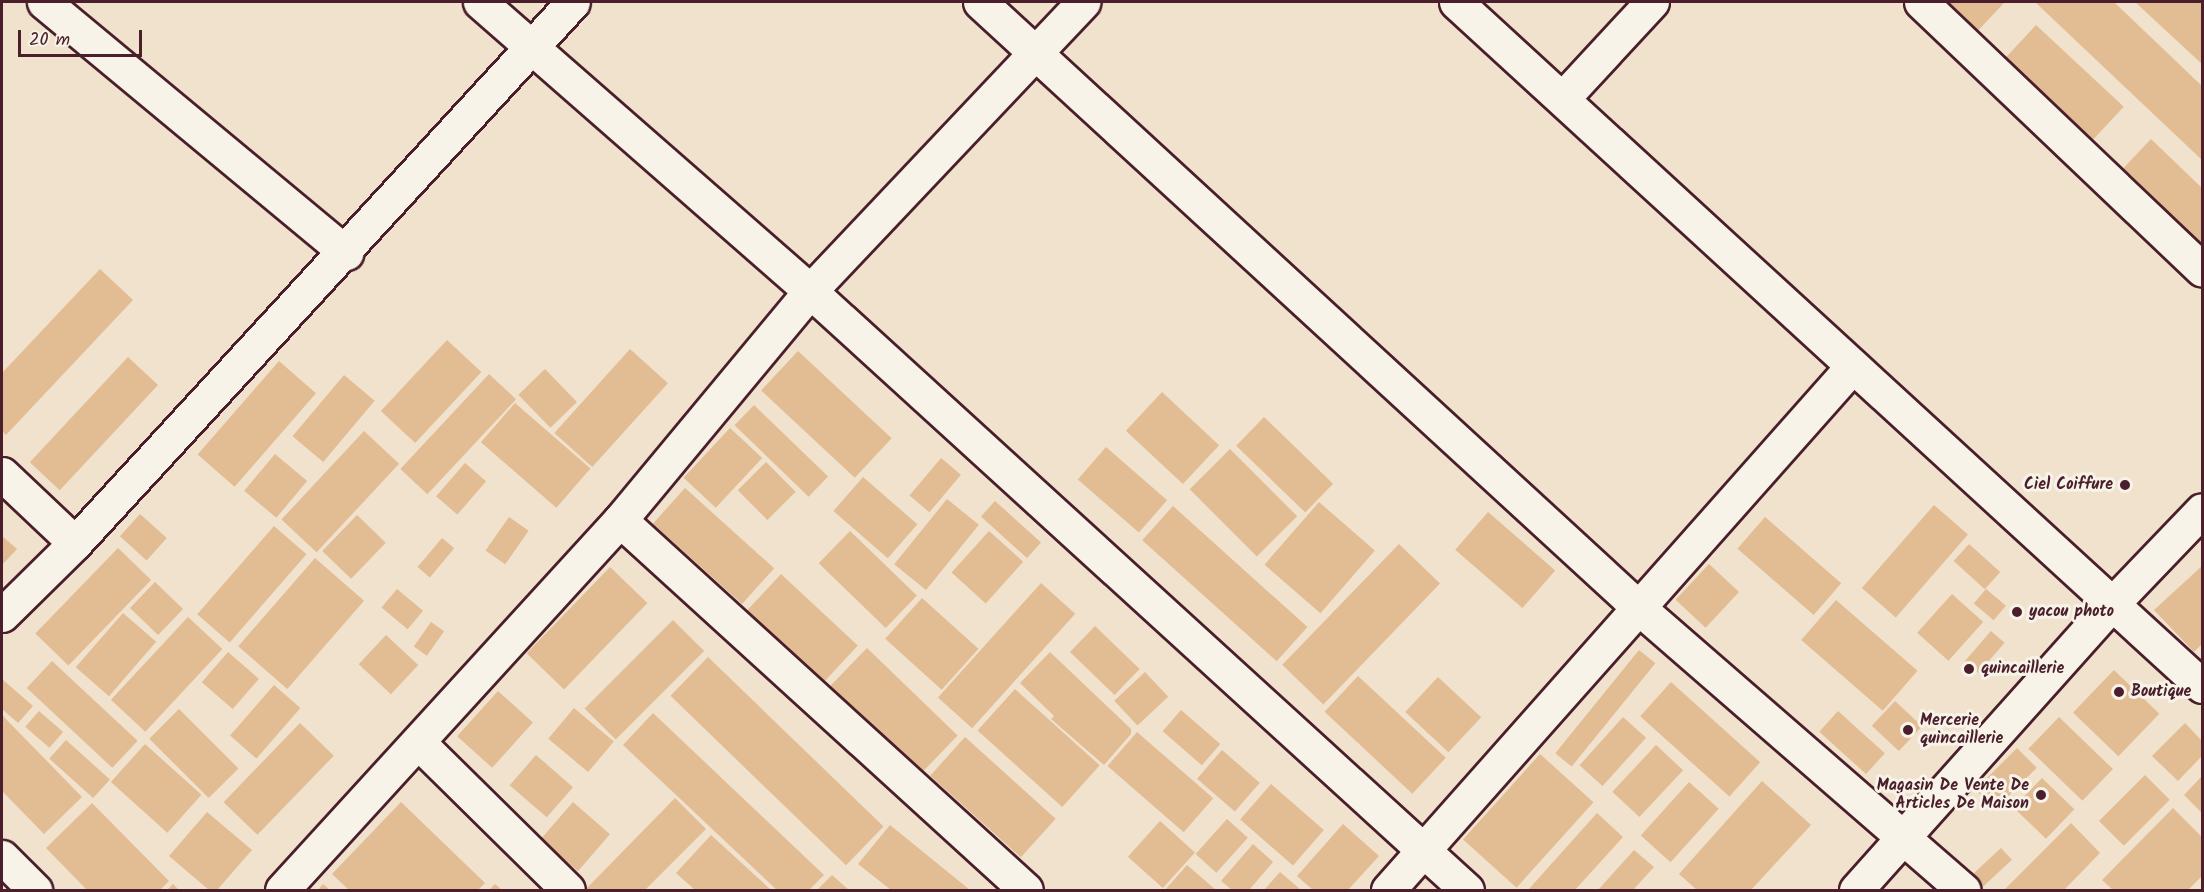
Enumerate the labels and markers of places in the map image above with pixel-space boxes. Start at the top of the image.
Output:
place label: Ciel Coiffure [2024,475,2113,495]
marker: Ciel Coiffure [2118,478,2132,492]
place label: yacou photo [2029,602,2114,622]
marker: yacou photo [2010,605,2024,619]
place label: quincaillerie [1981,659,2064,679]
marker: quincaillerie [1962,662,1976,676]
place label: Boutique [2131,682,2191,702]
marker: Boutique [2112,685,2126,699]
place label: Mercerie quincaillerie [1920,711,2003,749]
marker: Mercerie quincaillerie [1901,723,1915,737]
place label: Magasin De Vente De Articles De Maison [1877,776,2029,814]
marker: Magasin De Vente De Articles De Maison [2034,788,2048,802]

